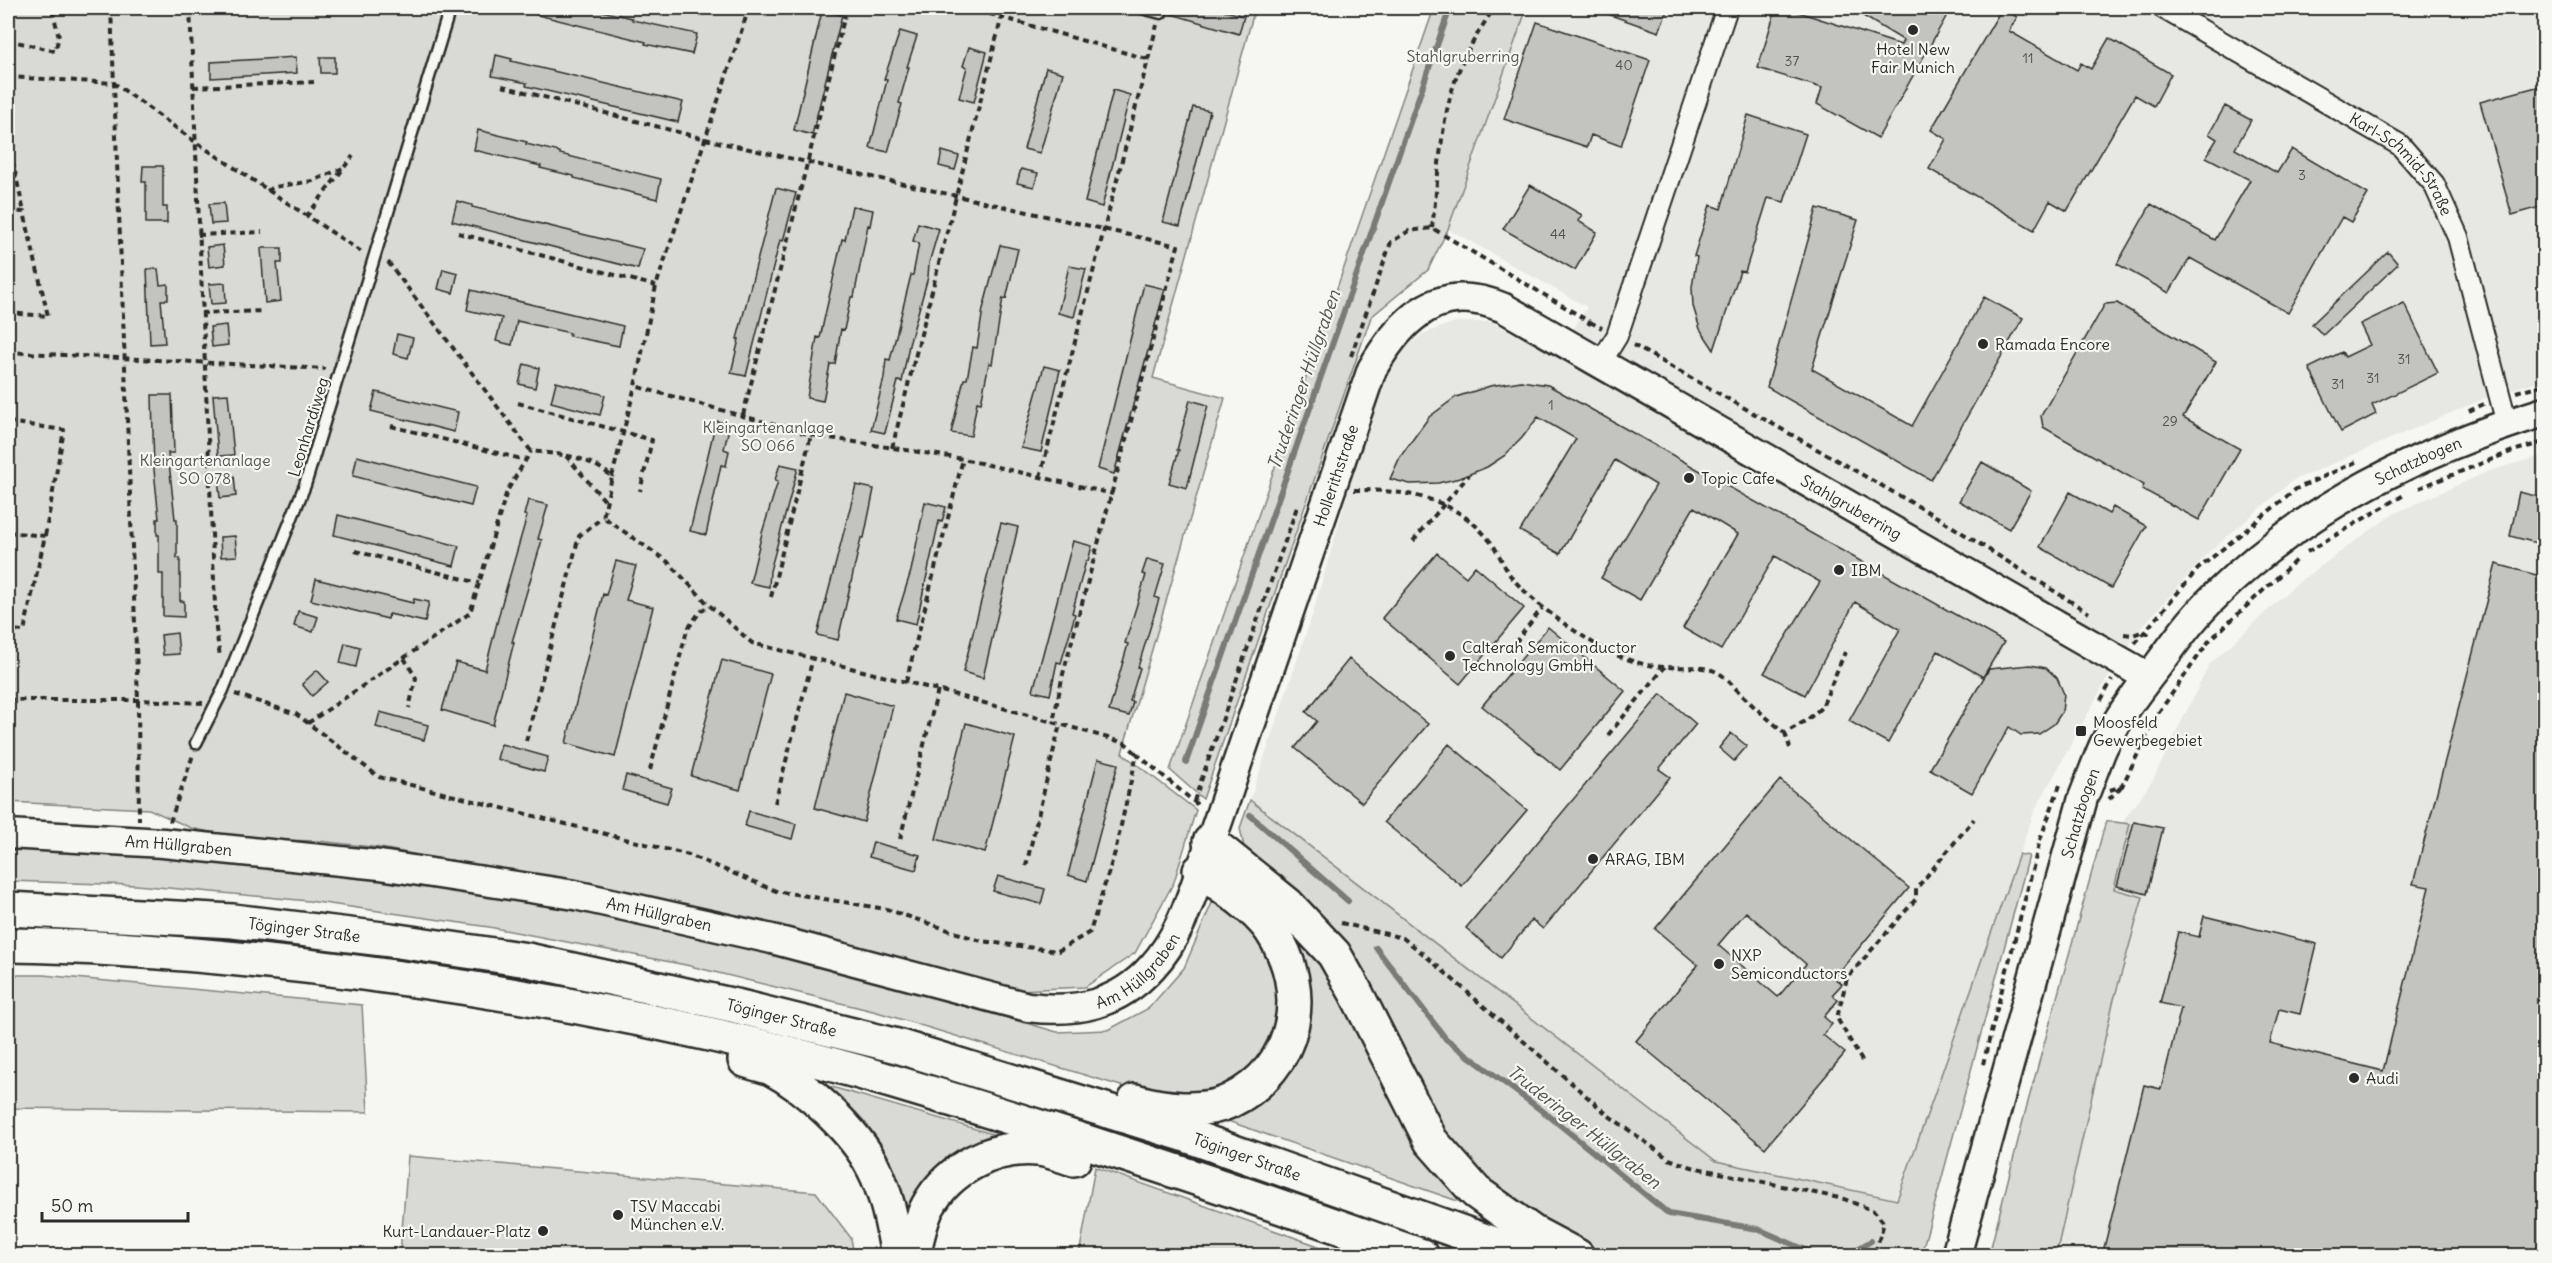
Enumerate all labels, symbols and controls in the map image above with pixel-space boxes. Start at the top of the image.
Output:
marker: Hotel New Fair Munich [1906,23,1920,37]
place label: Hotel New Fair Munich [1871,39,1955,77]
park label: Stahlgruberring [1406,46,1520,66]
house number: 11 [2022,49,2034,67]
house number: 37 [1785,52,1800,70]
house number: 40 [1615,56,1633,74]
street label: Karl-Schmid-Straße [2346,108,2457,219]
house number: 3 [2298,166,2306,184]
house number: 44 [1550,225,1566,243]
water label: Truderinger Hüllgraben [1262,286,1345,473]
place label: Ramada Encore [1995,334,2110,354]
marker: Ramada Encore [1976,337,1990,351]
house number: 31 [2397,350,2411,368]
house number: 31 [2366,369,2380,387]
street label: Leonhardiweg [283,375,333,479]
house number: 31 [2331,375,2345,393]
house number: 1 [1548,396,1554,414]
house number: 29 [2162,412,2178,430]
park label: Kleingartenanlage SO 066 [702,417,834,455]
street label: Hollerithstraße [1309,422,1362,529]
street label: Schatzbogen [2371,432,2464,489]
park label: Kleingartenanlage SO 078 [139,450,271,488]
place label: Topic Cafe [1701,468,1775,488]
street label: Stahlgruberring [1797,470,1905,544]
marker: Topic Cafe [1682,471,1696,485]
place label: IBM [1851,560,1881,580]
marker: IBM [1832,563,1846,577]
place label: Calterah Semiconductor Technology GmbH [1462,637,1637,675]
marker: Calterah Semiconductor Technology GmbH [1443,649,1457,663]
place label: Moosfeld Gewerbegebiet [2093,712,2203,750]
marker: Moosfeld Gewerbegebiet [2074,724,2088,738]
street label: Schatzbogen [2057,765,2104,860]
street label: Am Hüllgraben [125,831,233,860]
place label: ARAG, IBM [1605,849,1685,869]
marker: ARAG, IBM [1586,852,1600,866]
street label: Am Hüllgraben [605,892,714,935]
street label: Töginger Straße [247,913,361,946]
street label: Am Hüllgraben [1093,929,1184,1013]
place label: NXP Semiconductors [1731,945,1847,983]
marker: NXP Semiconductors [1712,957,1726,971]
street label: Töginger Straße [725,994,839,1041]
water label: Truderinger Hüllgraben [1503,1060,1666,1194]
place label: Audi [2366,1068,2399,1088]
marker: Audi [2347,1071,2361,1085]
street label: Töginger Straße [1190,1128,1304,1185]
scale bar [42,1185,188,1223]
text: 50 m [51,1194,93,1217]
place label: TSV Maccabi München e.V. [630,1196,724,1234]
marker: TSV Maccabi München e.V. [611,1208,625,1222]
place label: Kurt-Landauer-Platz [382,1221,531,1241]
marker: Kurt-Landauer-Platz [536,1224,550,1238]

